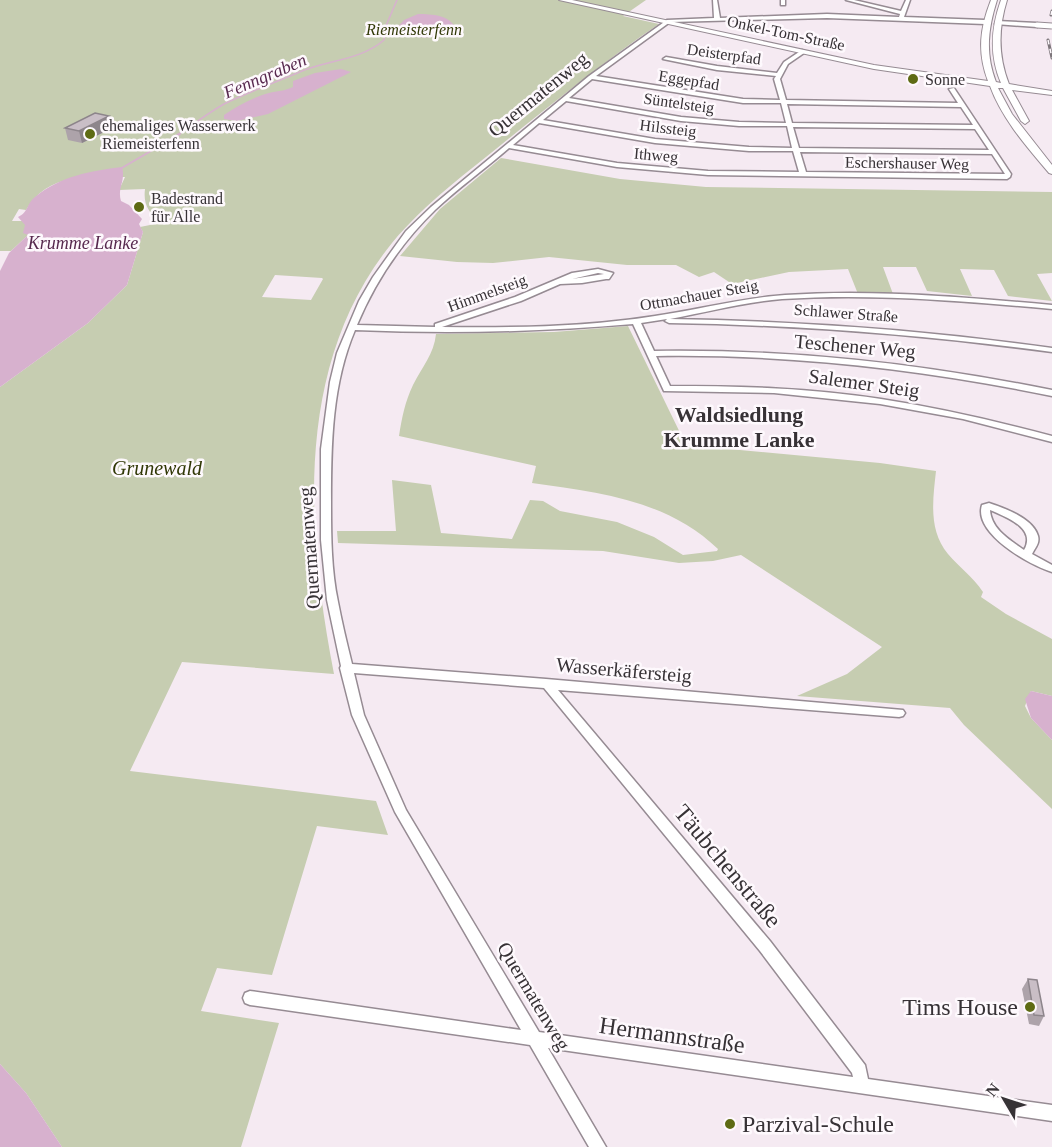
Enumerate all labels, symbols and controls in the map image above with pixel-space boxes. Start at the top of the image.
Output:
street label: Onkel-Tom-Straße [726,12,846,54]
park label: Riemeisterfenn [365,21,462,39]
street label: Deisterpfad [686,40,762,69]
street label: Quermatenweg [484,47,593,142]
water label: Fenngraben [220,50,309,103]
street label: Eggepfad [657,67,721,94]
place label: Sonne [925,71,965,88]
marker: Sonne [906,72,920,86]
street label: Süntelsteig [642,90,715,117]
street label: Hilssteig [639,116,697,141]
place label: ehemaliges Wasserwerk Riemeisterfenn [102,117,255,152]
marker: ehemaliges Wasserwerk Riemeisterfenn [83,127,97,141]
street label: Ithweg [633,145,679,166]
street label: Eschershauser Weg [845,153,969,174]
place label: Badestrand für Alle [151,190,223,225]
marker: Badestrand für Alle [132,200,146,214]
water label: Krumme Lanke [27,233,138,253]
street label: Himmelsteig [445,271,529,316]
street label: Ottmachauer Steig [639,276,759,315]
street label: Schlawer Straße [793,301,899,325]
street label: Teschener Weg [793,330,917,363]
street label: Salemer Steig [807,364,921,403]
district label: Waldsiedlung Krumme Lanke [664,402,815,452]
park label: Grunewald [112,457,203,479]
street label: Quermatenweg [294,486,325,610]
street label: Wasserkäfersteig [555,653,693,688]
street label: Täubchenstraße [669,799,787,933]
street label: Quermatenweg [492,938,575,1055]
place label: Tims House [902,994,1018,1020]
marker: Tims House [1023,1000,1037,1014]
street label: Hermannstraße [598,1012,746,1058]
north arrow [974,1069,1034,1129]
text: N [982,1080,1003,1100]
place label: Parzival-Schule [742,1111,894,1137]
marker: Parzival-Schule [723,1117,737,1131]

